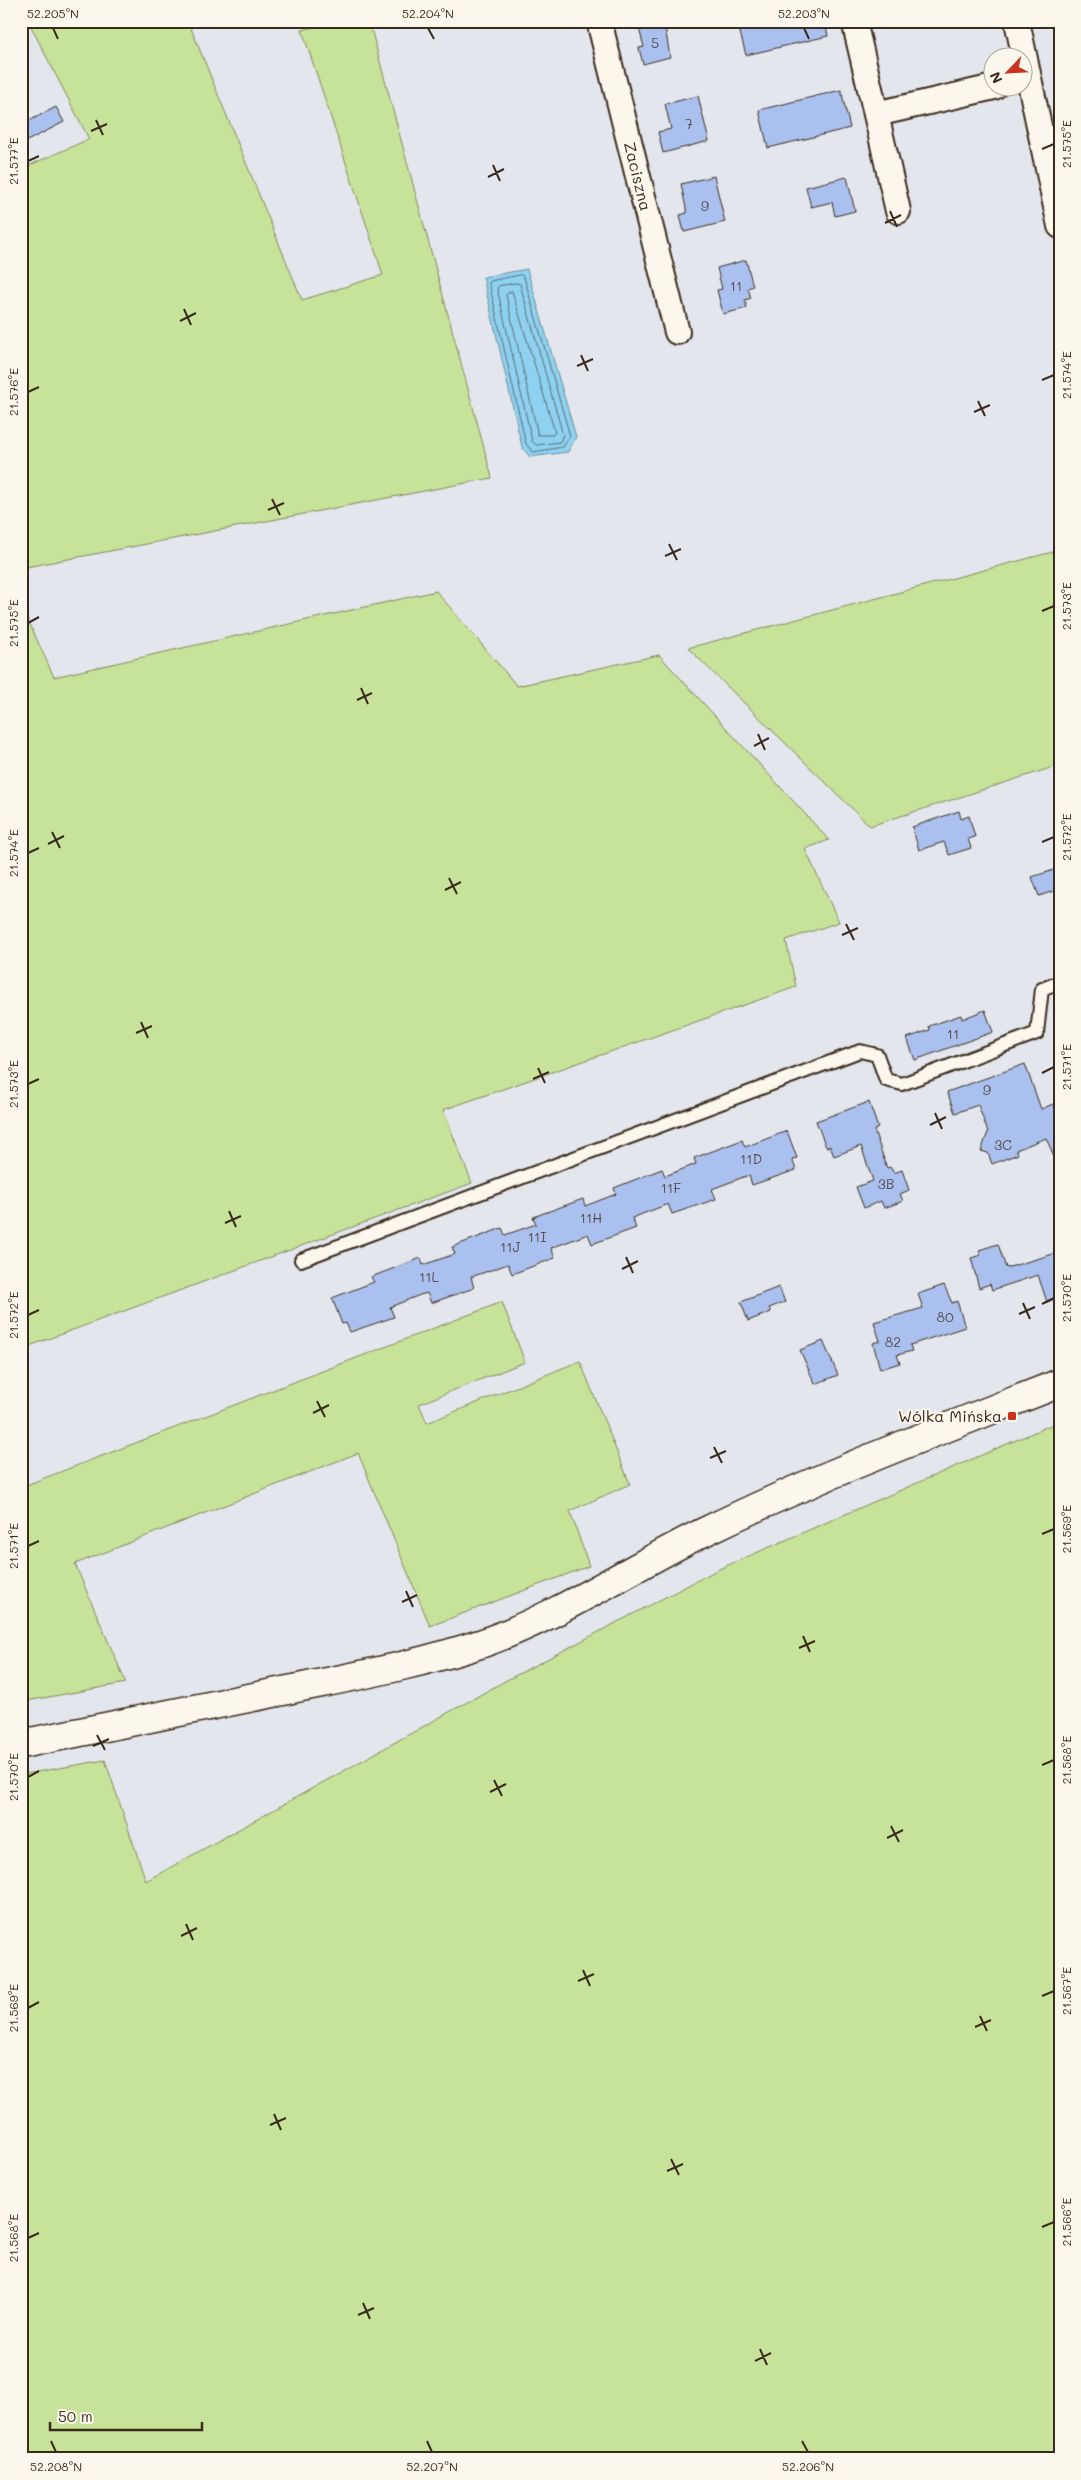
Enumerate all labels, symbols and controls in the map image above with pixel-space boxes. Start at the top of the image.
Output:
text: 52.205°N [27,5,79,21]
text: 52.204°N [402,5,454,21]
text: 52.203°N [778,5,830,21]
house number: 5 [651,33,659,52]
north arrow [984,48,1034,98]
text: N [985,69,1007,87]
house number: 7 [685,114,693,133]
text: 21.575°E [1058,120,1074,168]
text: 21.577°E [5,137,21,185]
street label: Zaciszna [620,139,657,213]
house number: 9 [701,196,709,215]
house number: 11 [730,276,742,295]
text: 21.574°E [1058,351,1074,399]
text: 21.576°E [5,368,21,416]
text: 21.573°E [1058,582,1074,630]
text: 21.575°E [5,599,21,647]
text: 21.572°E [1058,813,1074,861]
text: 21.574°E [5,829,21,877]
house number: 11 [947,1024,959,1043]
text: 21.571°E [1058,1044,1074,1090]
text: 21.573°E [5,1060,21,1108]
house number: 9 [983,1080,991,1099]
house number: 3C [994,1135,1012,1154]
house number: 11D [740,1149,762,1168]
house number: 3B [878,1174,894,1193]
house number: 11F [661,1178,681,1197]
house number: 11H [580,1208,602,1227]
house number: 11I [528,1227,546,1246]
house number: 11J [500,1237,520,1256]
house number: 11L [419,1267,440,1286]
text: 21.570°E [1058,1274,1074,1322]
text: 21.572°E [5,1291,21,1339]
house number: 80 [936,1307,954,1326]
house number: 82 [885,1332,901,1351]
place label: Wólka Mińska [898,1405,1002,1426]
marker: Wólka Mińska [1006,1410,1018,1422]
text: 21.569°E [1058,1505,1074,1553]
text: 21.571°E [5,1523,21,1569]
text: 21.568°E [1058,1736,1074,1784]
text: 21.570°E [5,1753,21,1801]
text: 21.567°E [1058,1967,1074,2015]
text: 21.569°E [5,1984,21,2032]
text: 21.566°E [1058,2198,1074,2246]
text: 21.568°E [5,2214,21,2262]
scale bar [50,2400,202,2432]
text: 50 m [58,2406,93,2426]
text: 52.208°N [30,2458,82,2474]
text: 52.207°N [406,2458,458,2474]
text: 52.206°N [782,2458,834,2474]

